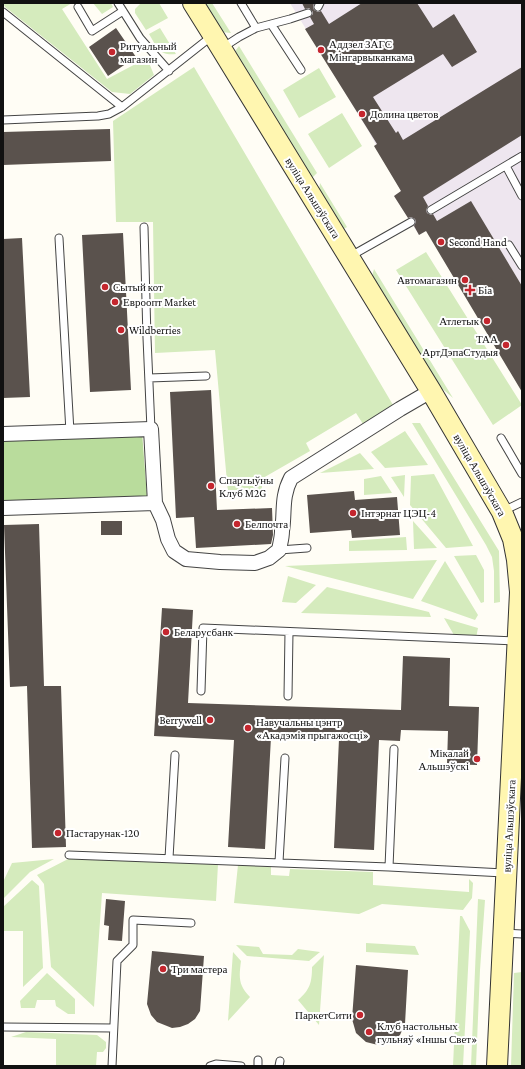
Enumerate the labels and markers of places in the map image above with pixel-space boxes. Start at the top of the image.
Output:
place label: Аддзел ЗАГС Мінгарвыканкама [329,38,413,63]
place label: Ритуальный магазин [120,40,177,65]
marker: Аддзел ЗАГС Мінгарвыканкама [316,45,326,55]
marker: Ритуальный магазин [107,47,117,57]
place label: Долина цветов [370,108,438,120]
marker: Долина цветов [357,109,367,119]
place label: Second Hand [449,236,507,248]
marker: Second Hand [436,237,446,247]
place label: Автомагазин [397,274,457,286]
marker: Автомагазин [460,275,470,285]
place label: Сытый кот [113,281,163,293]
marker: Сытый кот [100,282,110,292]
place label: Біа [478,284,492,296]
marker: Біа [465,285,475,295]
place label: Евроопт Market [123,296,196,308]
marker: Евроопт Market [110,297,120,307]
place label: Атлетык [439,315,480,327]
marker: Атлетык [482,316,492,326]
place label: Wildberries [129,324,181,336]
marker: Wildberries [116,325,126,335]
place label: ТАА АртДэпаСтудыя [422,333,498,358]
marker: ТАА АртДэпаСтудыя [501,340,511,350]
place label: Спартыўны Клуб M2G [219,474,274,499]
marker: Спартыўны Клуб M2G [206,481,216,491]
place label: Інтэрнат ЦЭЦ-4 [361,507,436,519]
marker: Інтэрнат ЦЭЦ-4 [348,508,358,518]
place label: Белпочта [245,518,288,530]
marker: Белпочта [232,519,242,529]
place label: Беларусбанк [174,626,234,638]
marker: Беларусбанк [161,627,171,637]
place label: Berrywell [160,714,202,727]
marker: Berrywell [205,715,215,725]
place label: Навучальны цэнтр «Акадэмія прыгажосці» [256,716,369,741]
marker: Навучальны цэнтр «Акадэмія прыгажосці» [243,723,253,733]
place label: Мікалай Альшэўскі [419,747,469,772]
marker: Мікалай Альшэўскі [472,754,482,764]
place label: Пастарунак-120 [66,827,139,839]
marker: Пастарунак-120 [53,828,63,838]
place label: Три мастера [171,963,228,975]
marker: Три мастера [158,964,168,974]
place label: ПаркетСити [295,1009,352,1021]
marker: ПаркетСити [355,1010,365,1020]
place label: Клуб настольных гульняў «Іншы Свет» [377,1020,477,1045]
marker: Клуб настольных гульняў «Іншы Свет» [364,1027,374,1037]

